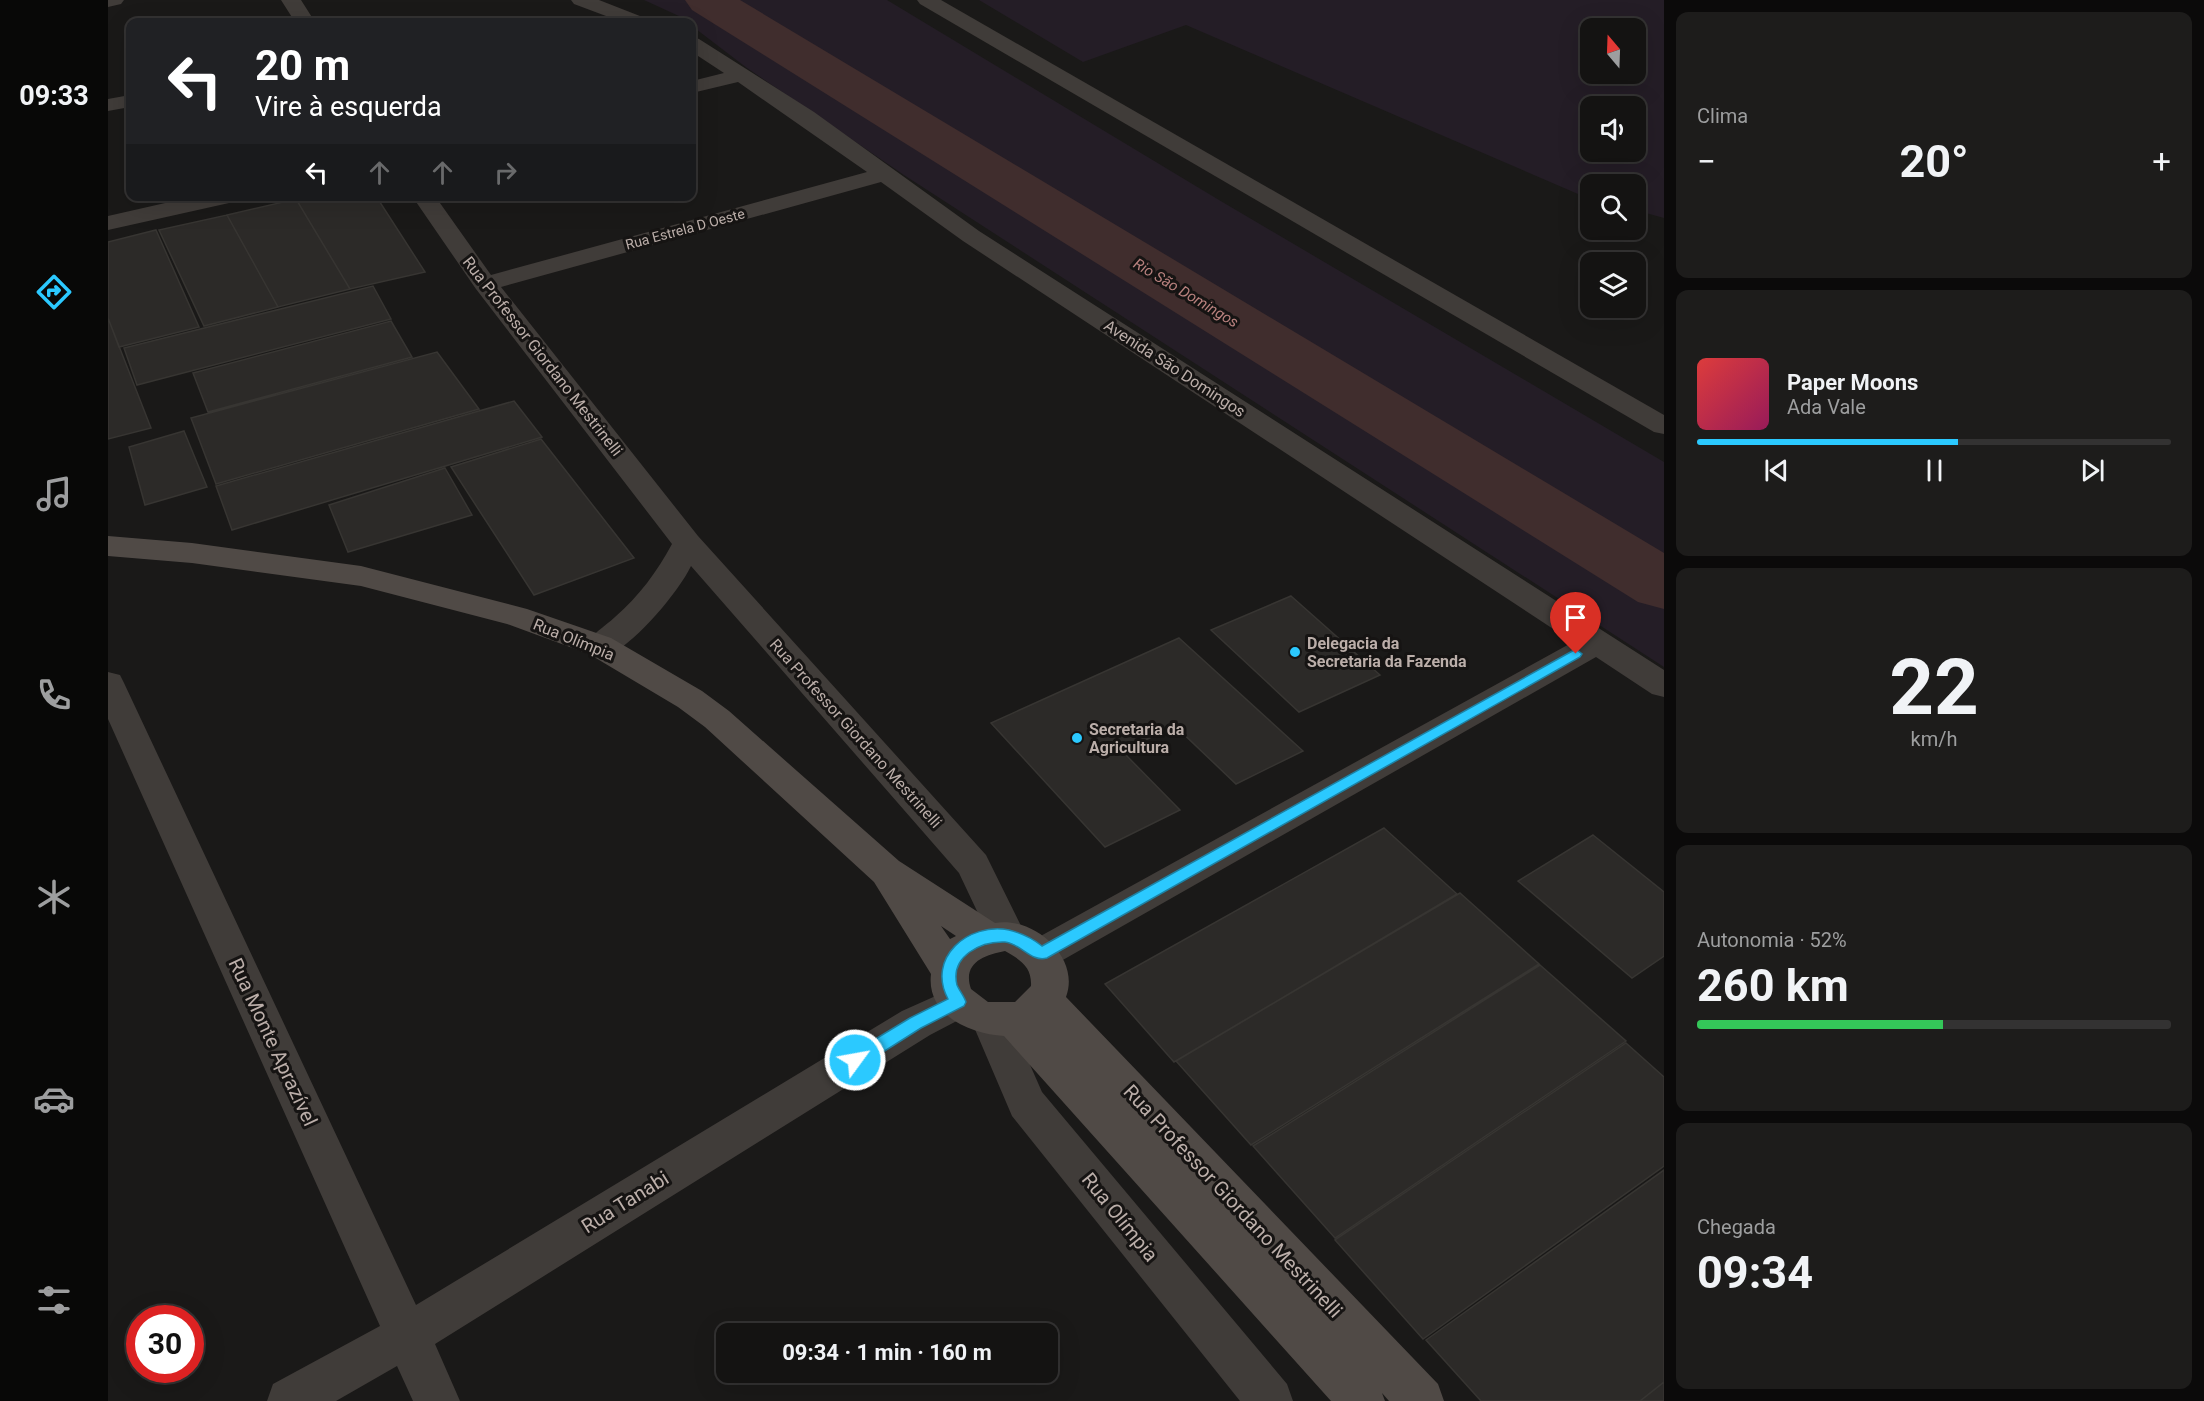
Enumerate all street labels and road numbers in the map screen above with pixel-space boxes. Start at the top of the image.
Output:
street label: Rua Estrela D Oeste [624,205,746,253]
street label: Rua Professor Giordano Mestrinelli [459,253,626,460]
street label: Avenida São Domingos [1101,316,1249,421]
street label: Rua Olímpia [530,615,617,664]
street label: Rua Professor Giordano Mestrinelli [766,635,946,832]
street label: Rua Monte Aprazível [224,954,322,1130]
street label: Rua Professor Giordano Mestrinelli [1119,1080,1347,1322]
street label: Rua Tanabi [577,1166,673,1238]
street label: Rua Olímpia [1077,1168,1163,1266]

